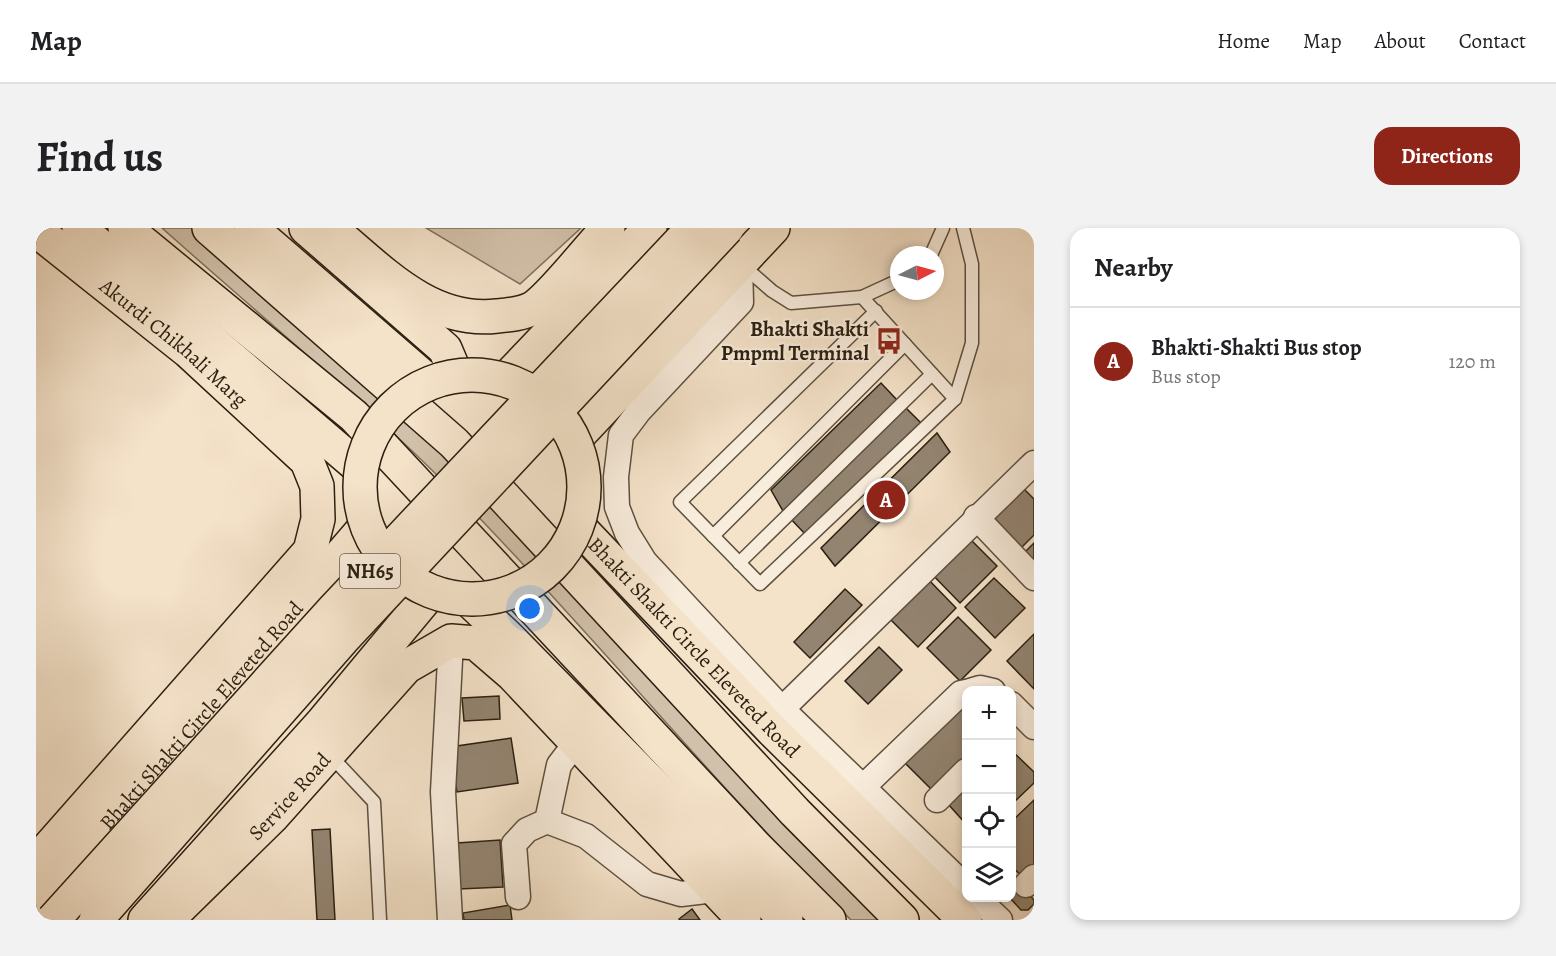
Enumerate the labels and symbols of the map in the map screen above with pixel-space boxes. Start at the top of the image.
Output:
north arrow [890,246,944,300]
street label: Akurdi Chikhali Marg [93,271,254,414]
place label: Bhakti Shakti Pmpml Terminal [721,315,869,367]
bus stop icon: Bhakti Shakti Pmpml Terminal [874,326,904,356]
pin: A [866,478,906,522]
street label: Bhakti Shakti Circle Eleveted Road [582,531,807,765]
road number: NH65 [340,554,400,588]
your location [515,594,544,623]
street label: Bhakti Shakti Circle Eleveted Road [93,595,310,836]
street label: Service Road [242,746,337,847]

